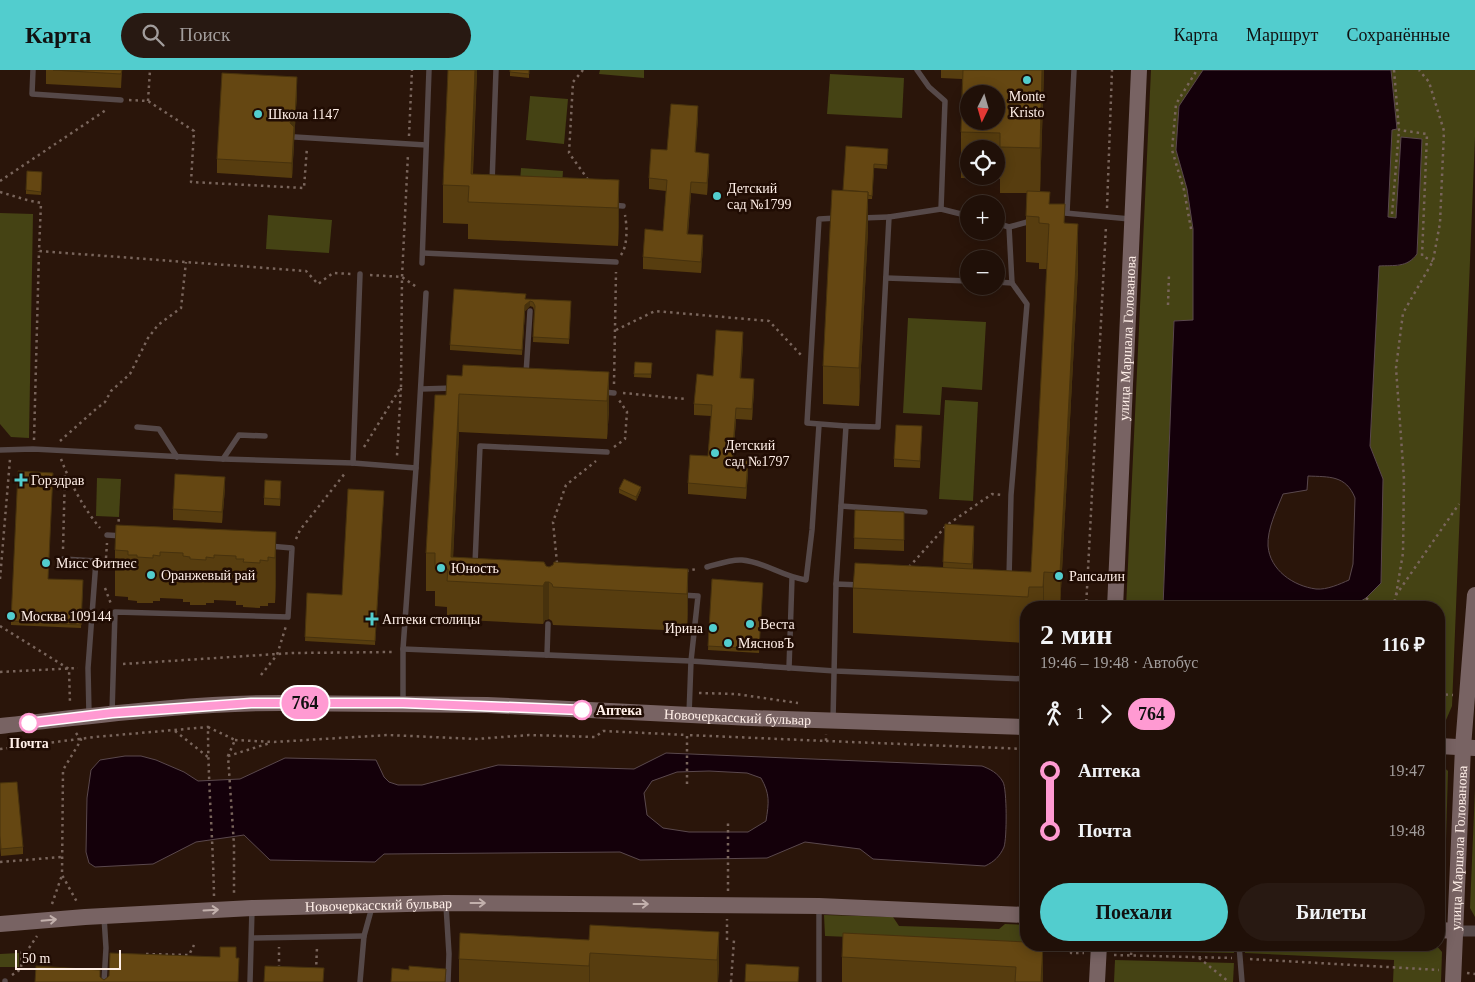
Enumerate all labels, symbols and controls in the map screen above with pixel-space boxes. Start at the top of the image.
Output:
search box [121,13,471,58]
icon: search [139,21,167,49]
text: Карта [25,22,91,48]
text: Поиск [179,24,230,45]
text: Карта [1173,25,1218,45]
text: Маршрут [1246,25,1318,45]
text: Сохранённые [1346,25,1450,45]
marker: Monte Kristo [1021,74,1033,86]
north arrow [960,85,1005,130]
map controls [960,85,1005,295]
place label: Monte Kristo [1009,89,1045,120]
place label: Школа 1147 [268,107,339,122]
marker: Школа 1147 [252,108,264,120]
button: locate [960,140,1005,185]
place label: Детский сад №1799 [727,181,792,212]
marker: Детский сад №1799 [711,190,723,202]
button: + [960,195,1005,240]
button: − [960,250,1005,295]
street label: улица Маршала Голованова [1116,255,1139,421]
place label: Детский сад №1797 [725,438,790,469]
marker: Детский сад №1797 [709,447,721,459]
place label: Горздрав [31,473,85,488]
marker: Горздрав [15,474,27,486]
place label: Мисс Фитнес [56,556,137,571]
marker: Мисс Фитнес [40,557,52,569]
place label: Юность [451,561,499,576]
marker: Юность [435,562,447,574]
place label: Оранжевый рай [161,568,256,583]
marker: Оранжевый рай [145,569,157,581]
place label: Рапсалин [1069,569,1126,584]
marker: Рапсалин [1053,570,1065,582]
place label: Москва 109144 [21,609,112,624]
marker: Москва 109144 [5,610,17,622]
place label: Аптеки столицы [382,612,481,627]
marker: Аптеки столицы [366,613,378,625]
place label: Веста [760,617,795,632]
marker: Веста [744,618,756,630]
text: 2 мин [1040,619,1112,650]
place label: Ирина [665,621,704,636]
marker: Ирина [707,622,719,634]
text: 116 ₽ [1382,634,1425,655]
place label: МясновЪ [738,636,794,651]
marker: МясновЪ [722,637,734,649]
text: 19:46 – 19:48 · Автобус [1040,654,1198,671]
line badge: 764 [276,687,334,719]
text: 764 [292,693,319,713]
marker: Аптека [572,700,592,720]
icon: walk [1040,700,1068,728]
icon: forward [1092,700,1120,728]
place label: Аптека [596,703,642,718]
text: 764 [1138,704,1165,724]
text: 1 [1076,705,1084,722]
street label: Новочеркасский бульвар [664,707,811,728]
marker: Почта [19,713,39,733]
place label: Почта [9,736,49,751]
text: Аптека [1078,760,1141,781]
text: 19:47 [1389,762,1425,779]
street label: улица Маршала Голованова [1448,765,1470,931]
text: Почта [1078,820,1132,841]
text: 19:48 [1389,822,1425,839]
button: Поехали [1040,883,1228,941]
button: Билеты [1238,883,1425,941]
street label: Новочеркасский бульвар [305,896,452,915]
one-way arrow [470,898,486,908]
one-way arrow [632,899,648,909]
one-way arrow [203,906,219,915]
one-way arrow [40,915,56,924]
scale bar [15,947,121,970]
text: 50 m [22,951,50,966]

